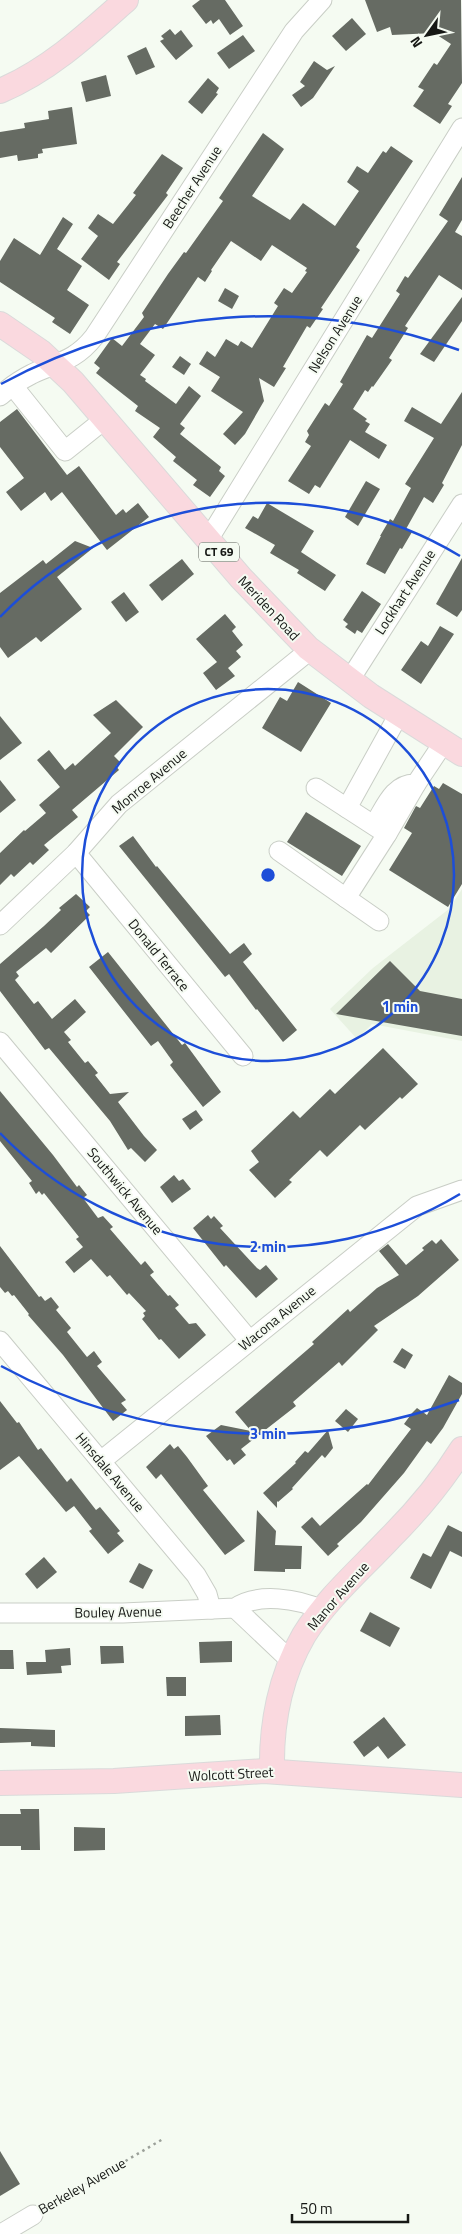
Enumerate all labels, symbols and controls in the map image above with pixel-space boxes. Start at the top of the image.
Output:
north arrow [402,10,452,60]
text: N [404,33,427,52]
street label: Beecher Avenue [157,141,226,232]
street label: Nelson Avenue [302,291,367,377]
road number: CT 69 [199,542,239,562]
street label: Lockhart Avenue [369,545,440,639]
street label: Meriden Road [234,570,305,645]
street label: Monroe Avenue [106,743,191,818]
centre of rings [259,866,277,884]
street label: Donald Terrace [124,914,195,995]
text: 1 min [382,995,418,1018]
street label: Southwick Avenue [83,1142,168,1239]
text: 2 min [250,1235,286,1258]
street label: Wacona Avenue [234,1280,320,1355]
text: 3 min [250,1422,286,1445]
street label: Hinsdale Avenue [71,1427,150,1516]
street label: Manor Avenue [302,1557,374,1635]
street label: Bouley Avenue [74,1600,162,1623]
street label: Wolcott Street [188,1761,274,1786]
street label: Berkeley Avenue [34,2152,129,2219]
scale bar [292,2192,408,2224]
text: 50 m [300,2197,333,2220]

